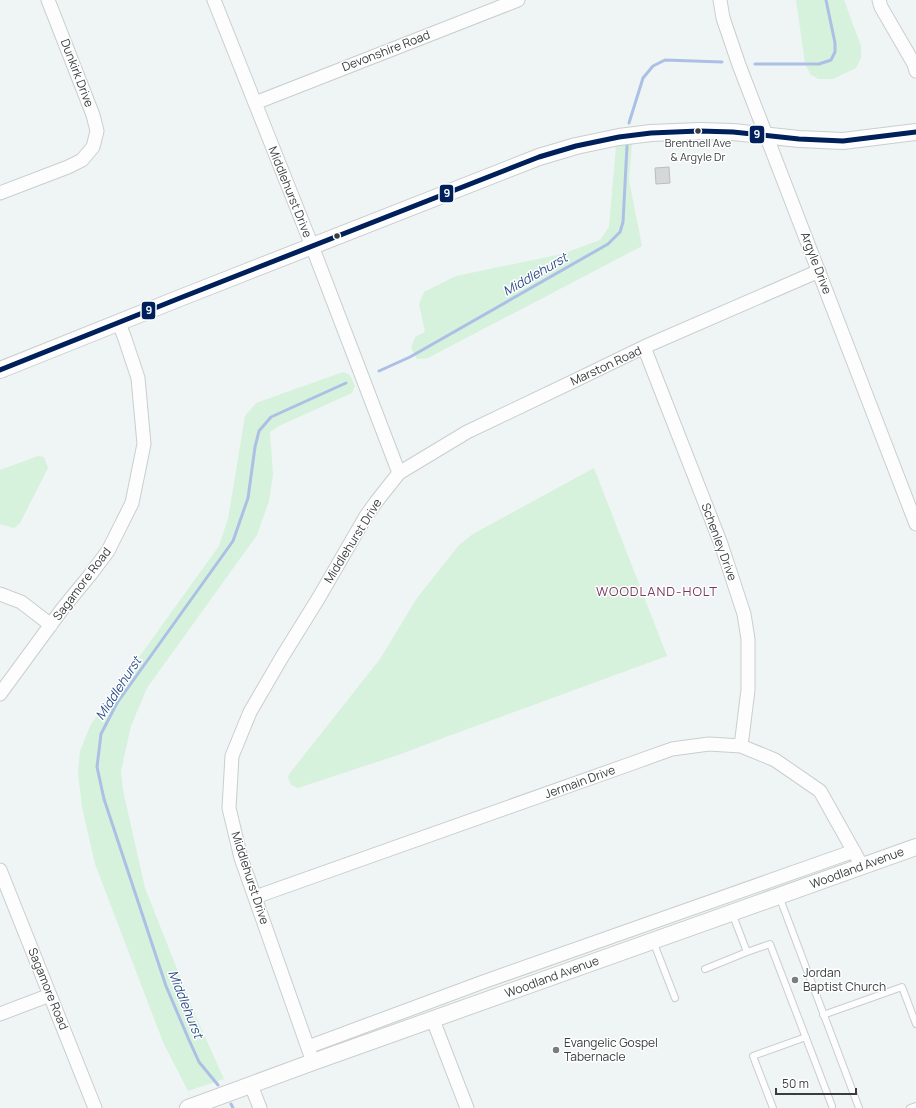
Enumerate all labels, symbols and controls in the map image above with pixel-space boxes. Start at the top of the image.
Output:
street label: Devonshire Road [339,26,432,75]
street label: Dunkirk Drive [57,36,98,109]
line badge: 9 [749,125,765,144]
marker: Brentnell Ave & Argyle Dr [693,126,703,136]
text: 9 [754,126,761,141]
place label: Brentnell Ave & Argyle Dr [665,135,732,164]
street label: Middlehurst Drive [264,144,316,240]
line badge: 9 [439,184,454,203]
text: 9 [444,185,451,200]
street label: Argyle Drive [797,229,836,296]
unlabelled marker [332,231,342,241]
water label: Middlehurst [499,247,572,300]
line badge: 9 [141,301,156,320]
text: 9 [146,302,153,317]
street label: Marston Road [567,342,644,389]
street label: Middlehurst Drive [320,495,385,586]
street label: Schenley Drive [698,501,741,583]
street label: Sagamore Road [49,544,115,624]
district label: WOODLAND-HOLT [596,582,718,600]
water label: Middlehurst [91,651,146,723]
street label: Jermain Drive [542,761,618,802]
street label: Middlehurst Drive [227,829,274,927]
street label: Woodland Avenue [807,843,906,892]
street label: Sagamore Road [24,945,73,1032]
street label: Woodland Avenue [502,952,601,1001]
place label: Jordan Baptist Church [803,964,886,995]
water label: Middlehurst [164,967,208,1042]
marker: Jordan Baptist Church [790,975,800,985]
place label: Evangelic Gospel Tabernacle [564,1034,658,1065]
marker: Evangelic Gospel Tabernacle [551,1045,561,1055]
scale bar [776,1070,856,1096]
text: 50 m [782,1075,809,1092]

